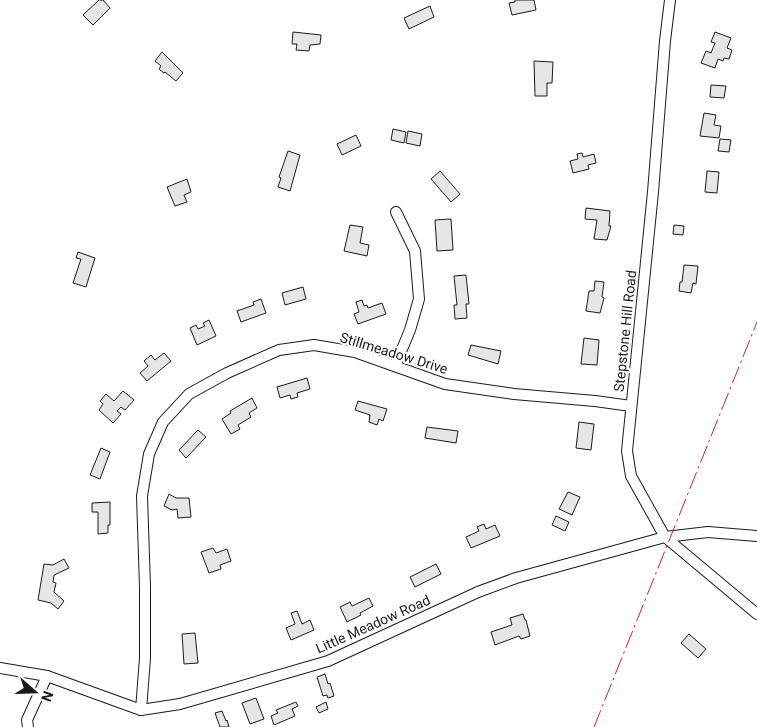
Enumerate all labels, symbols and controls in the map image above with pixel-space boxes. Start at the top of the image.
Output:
street label: Stepstone Hill Road [611,269,639,393]
street label: Stillmeadow Drive [338,329,450,377]
street label: Little Meadow Road [313,592,433,656]
north arrow [10,667,60,717]
text: N [38,689,56,704]

